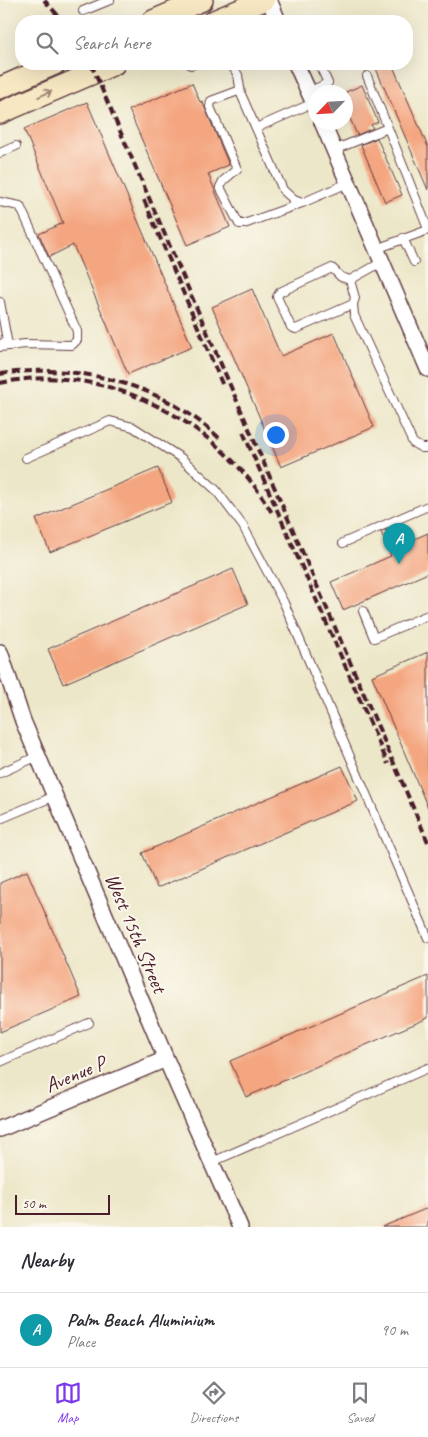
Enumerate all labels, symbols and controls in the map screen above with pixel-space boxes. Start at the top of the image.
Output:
search box [15,15,413,70]
icon: search [33,29,61,57]
text: Search here [73,31,150,55]
north arrow [308,85,353,130]
one-way arrow [37,88,52,98]
your location [263,422,289,448]
pin: A [383,523,415,564]
street label: West 15th Street [99,869,174,998]
street label: Avenue P [41,1048,112,1098]
scale bar [15,1192,110,1215]
text: 50 m [22,1195,46,1212]
text: Nearby [20,1247,73,1273]
text: Palm Beach Aluminium [67,1308,214,1332]
text: A [32,1320,40,1340]
text: 90 m [381,1320,408,1340]
text: Place [67,1332,95,1352]
tab: Map [54,1379,82,1426]
tab: Directions [190,1379,238,1426]
tab: Saved [346,1379,374,1426]

